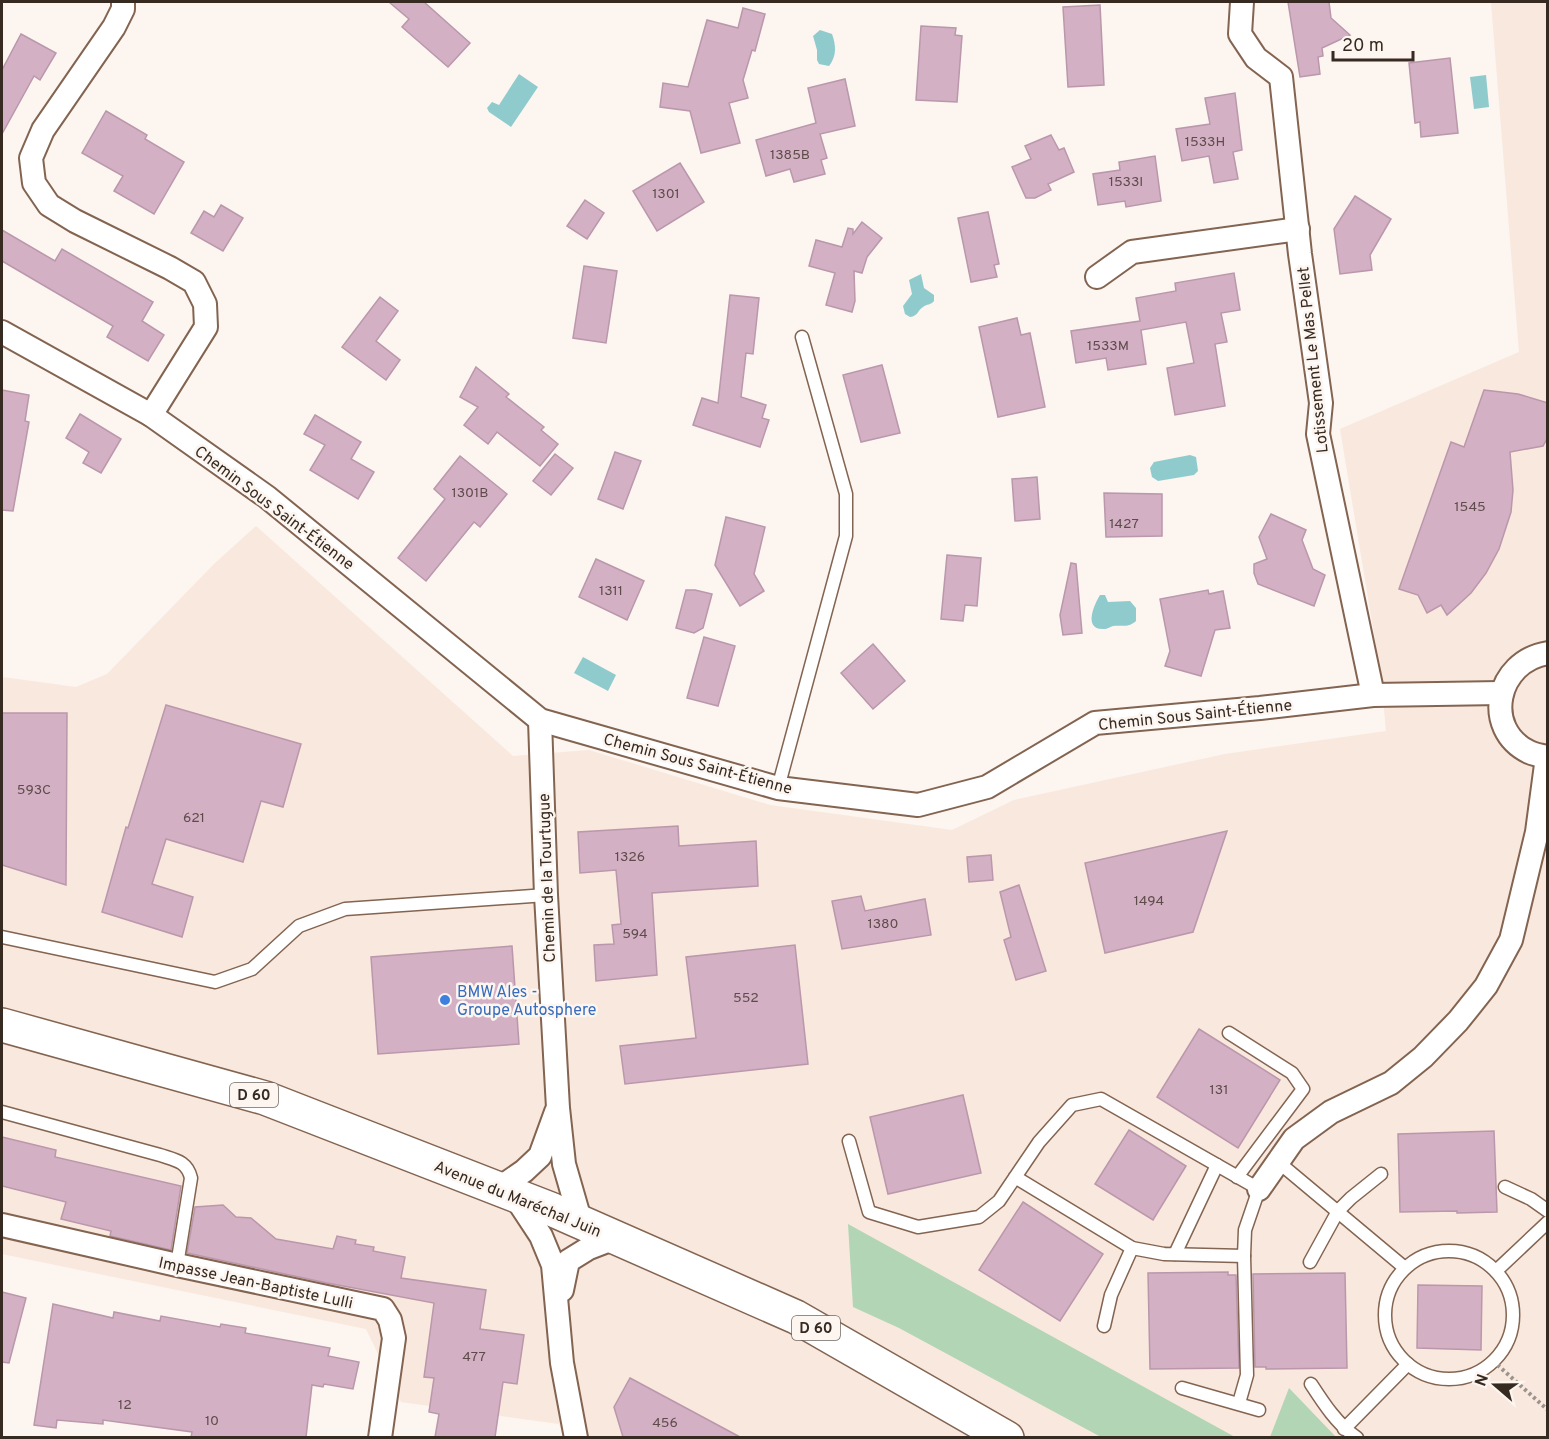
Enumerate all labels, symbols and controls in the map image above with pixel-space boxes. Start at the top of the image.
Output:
scale bar [1333,24,1412,62]
text: 20 m [1342,35,1384,58]
house number: 1533H [1185,134,1225,151]
house number: 1385B [770,147,810,164]
house number: 1533I [1109,174,1143,191]
house number: 1301 [652,186,680,203]
street label: Lotissement Le Mas Pellet [1294,266,1334,454]
house number: 1533M [1087,338,1129,355]
street label: Chemin Sous Saint-Étienne [190,440,359,575]
house number: 1301B [452,485,488,502]
house number: 1545 [1454,499,1486,516]
house number: 1427 [1109,516,1139,533]
house number: 1311 [599,583,623,600]
street label: Chemin Sous Saint-Étienne [1097,694,1293,736]
street label: Chemin Sous Saint-Étienne [601,728,795,800]
house number: 593C [17,782,51,799]
street label: Chemin de la Tourtugue [535,793,561,963]
house number: 621 [183,810,205,827]
house number: 1326 [615,849,645,866]
house number: 1494 [1134,893,1164,910]
house number: 1380 [867,916,899,933]
house number: 594 [622,926,648,943]
place label: BMW Ales - Groupe Autosphere [457,983,596,1021]
house number: 552 [733,990,759,1007]
marker: BMW Ales - Groupe Autosphere [438,993,452,1007]
house number: 131 [1210,1082,1228,1099]
road number: D 60 [230,1083,278,1107]
street label: Avenue du Maréchal Juin [431,1157,604,1243]
street label: Impasse Jean-Baptiste Lulli [157,1254,355,1314]
road number: D 60 [792,1316,840,1340]
house number: 477 [462,1349,486,1366]
north arrow [1465,1355,1525,1415]
text: N [1471,1372,1494,1389]
house number: 12 [118,1397,132,1414]
house number: 10 [205,1413,219,1430]
house number: 456 [652,1415,678,1432]

